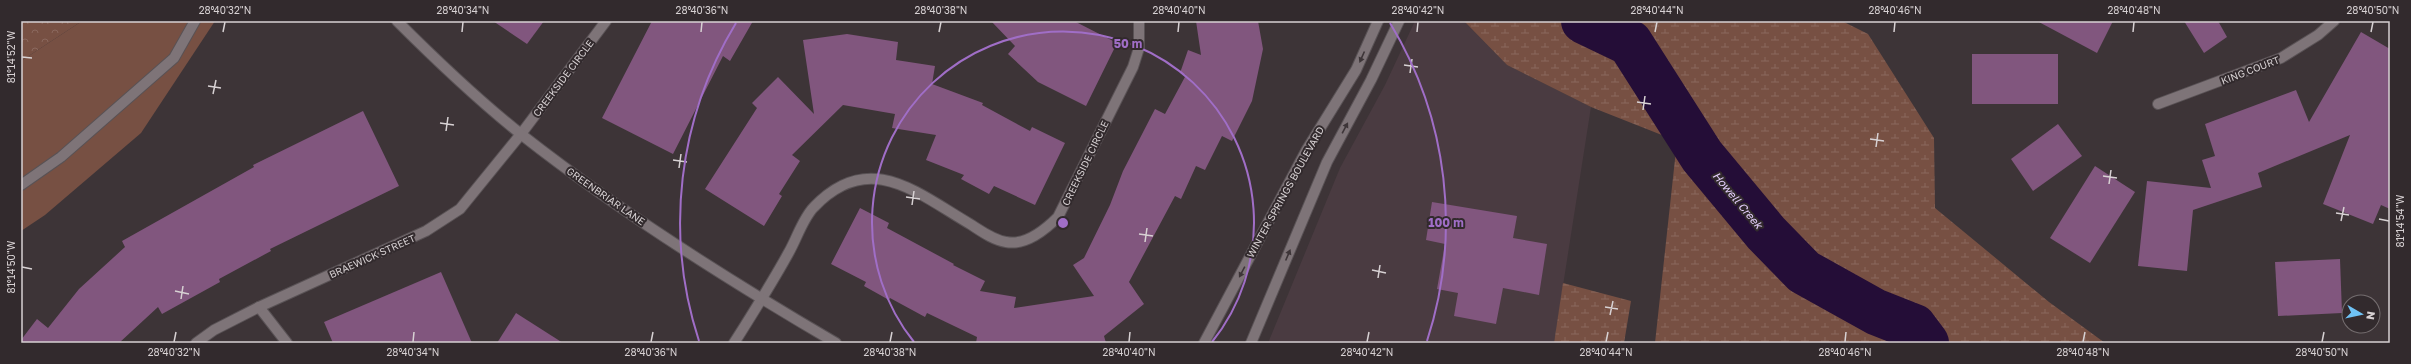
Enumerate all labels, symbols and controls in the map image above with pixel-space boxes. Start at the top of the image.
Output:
text: 28°40'32"N [199,4,251,16]
text: 28°40'34"N [437,4,489,16]
text: 28°40'36"N [676,4,728,16]
text: 28°40'38"N [915,4,967,16]
text: 28°40'40"N [1152,4,1206,16]
text: 28°40'42"N [1392,4,1444,16]
text: 28°40'44"N [1630,4,1684,16]
text: 28°40'46"N [1868,4,1922,16]
text: 28°40'48"N [2107,4,2161,16]
text: 28°40'50"N [2347,4,2399,16]
text: 81°14'52"W [5,30,17,83]
text: 50 m [1114,36,1142,51]
street label: CREEKSIDE CIRCLE [530,37,596,119]
one-way arrow [1359,51,1365,62]
street label: KING COURT [2219,53,2281,87]
street label: CREEKSIDE CIRCLE [1059,119,1111,207]
one-way arrow [1342,122,1348,134]
street label: WINTER SPRINGS BOULEVARD [1244,124,1326,260]
street label: GREENBRIAR LANE [565,164,647,228]
water label: Howell Creek [1710,169,1767,233]
text: 81°14'54"W [2394,194,2406,247]
text: 100 m [1428,215,1464,230]
centre of rings [1056,216,1070,230]
street label: BRAEWICK STREET [327,232,417,280]
text: 81°14'50"W [5,240,17,293]
one-way arrow [1285,250,1291,261]
one-way arrow [1239,266,1245,278]
north arrow [2341,294,2381,334]
text: N [2364,310,2378,321]
text: 28°40'32"N [148,346,200,358]
text: 28°40'34"N [387,346,439,358]
text: 28°40'36"N [625,346,677,358]
text: 28°40'38"N [864,346,916,358]
text: 28°40'40"N [1102,346,1156,358]
text: 28°40'42"N [1341,346,1393,358]
text: 28°40'44"N [1579,346,1633,358]
text: 28°40'46"N [1818,346,1872,358]
text: 28°40'48"N [2056,346,2110,358]
text: 28°40'50"N [2296,346,2348,358]

